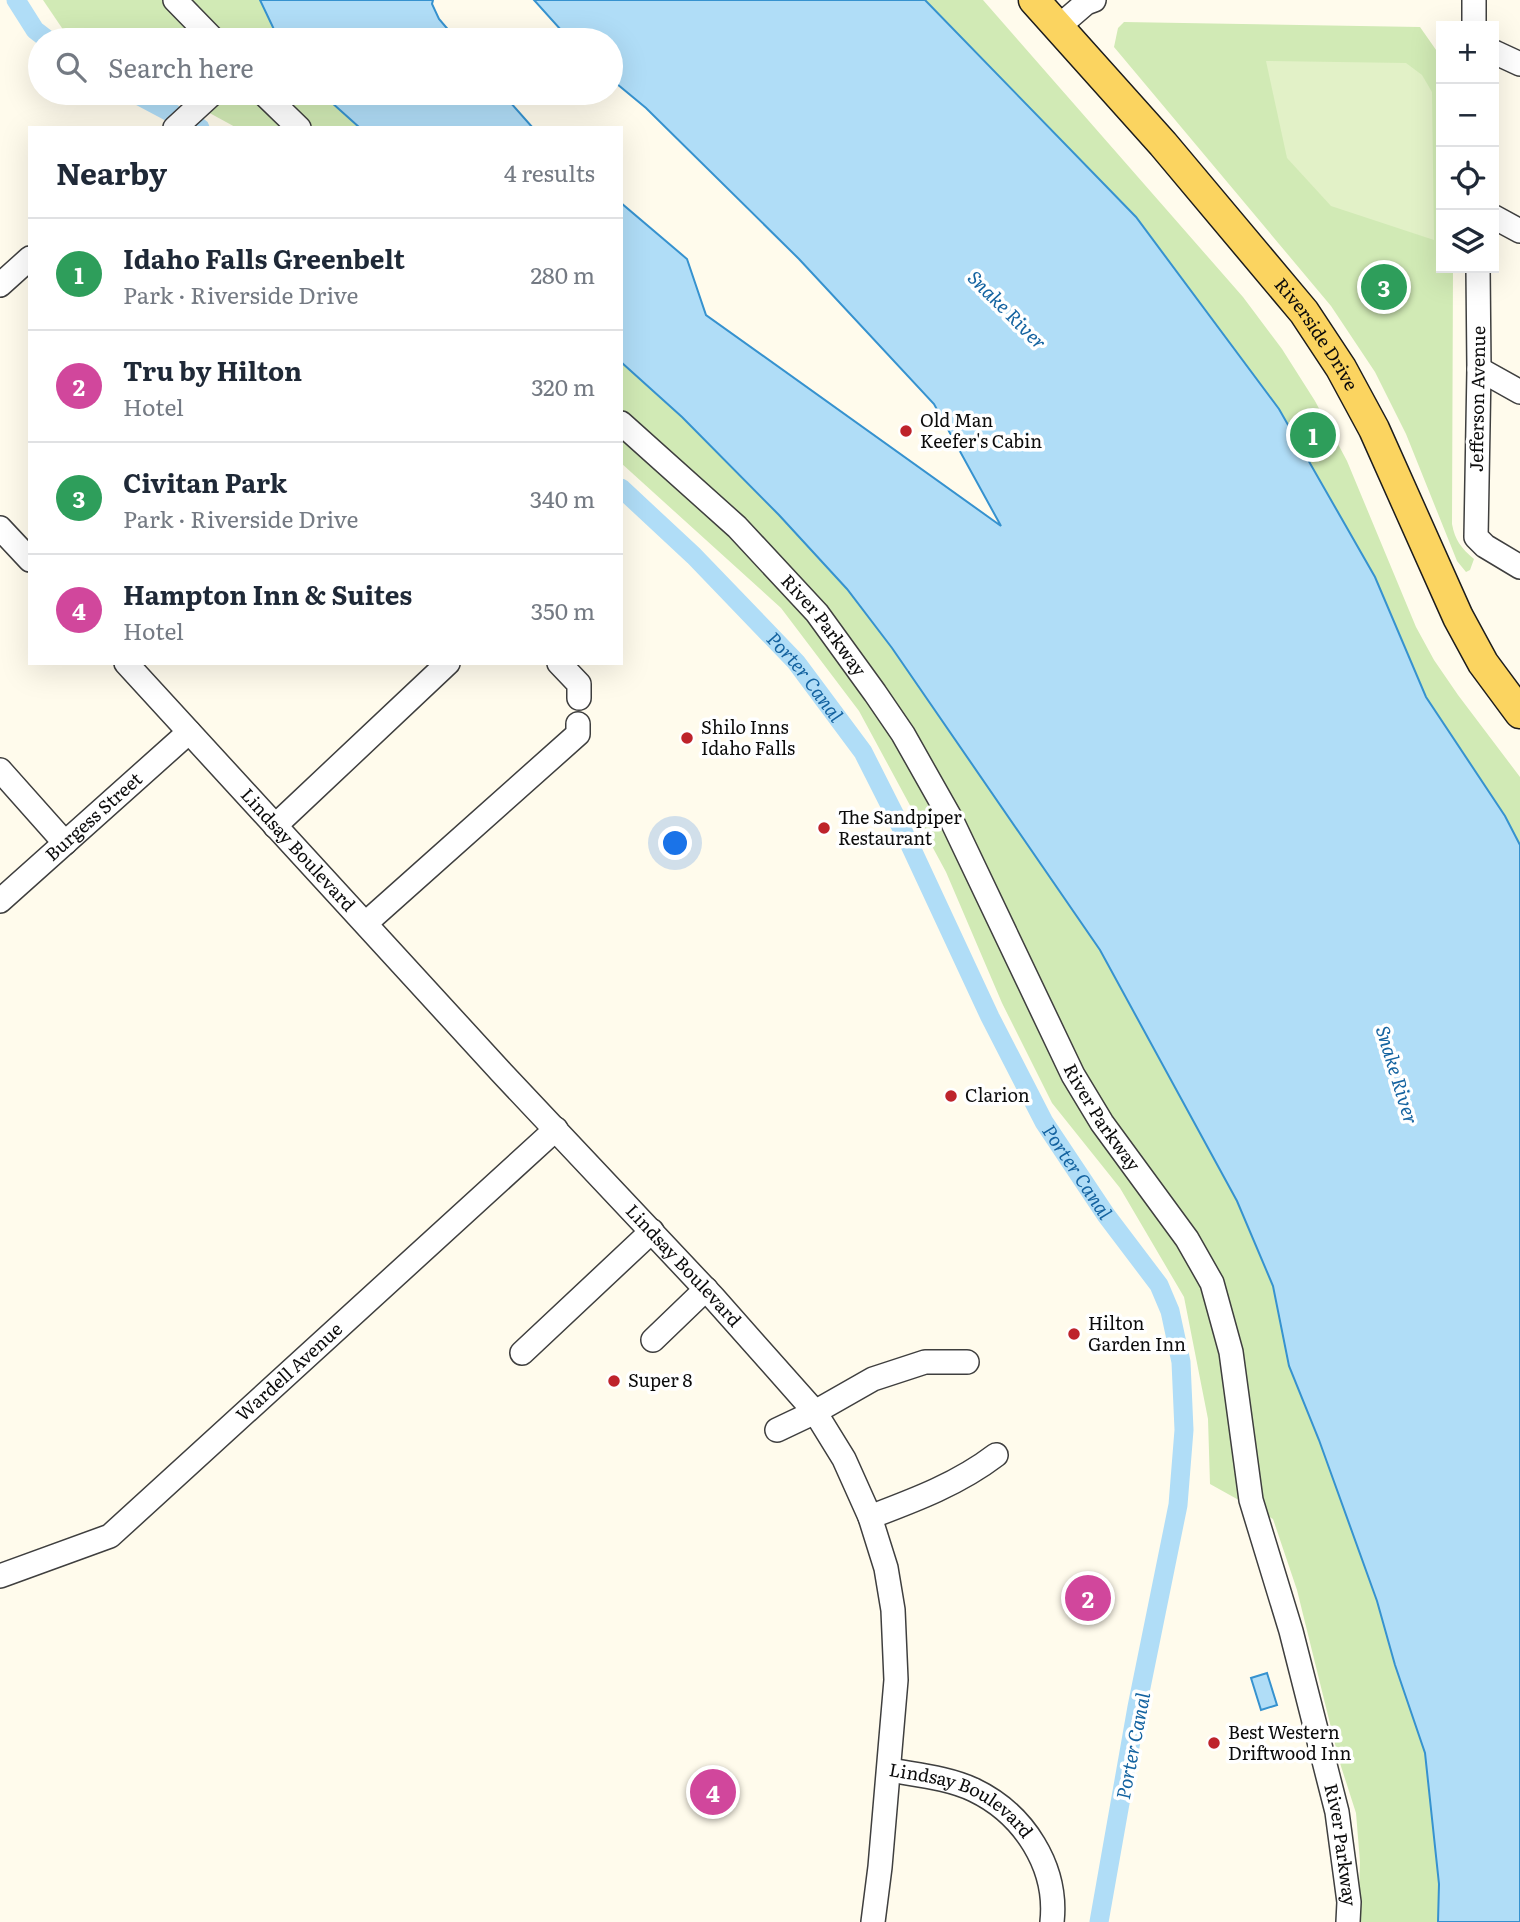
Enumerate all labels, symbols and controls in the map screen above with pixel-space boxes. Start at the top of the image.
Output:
map controls [1436,21,1499,273]
button: + [1436,21,1499,84]
search box [28,28,623,105]
text: Search here [108,47,254,86]
icon: search [52,48,90,86]
button: − [1436,84,1499,147]
button: locate [1436,147,1499,210]
text: Nearby [56,150,167,194]
text: 4 results [504,155,595,189]
button: layers [1436,210,1499,273]
text: Idaho Falls Greenbelt [123,238,405,277]
text: 1 [74,257,84,291]
text: 280 m [530,257,595,291]
pin: 3 [1361,261,1407,313]
water label: Snake River [962,264,1054,355]
street label: Riverside Drive [1269,271,1366,395]
text: Park · Riverside Drive [123,277,358,311]
street label: Jefferson Avenue [1462,326,1491,472]
text: Tru by Hilton [123,350,302,389]
text: 2 [73,369,85,403]
text: 320 m [531,369,595,403]
text: Hotel [123,389,184,423]
place label: Old Man Keefer's Cabin [920,406,1042,454]
pin: 1 [1290,409,1336,461]
marker: Old Man Keefer's Cabin [898,423,914,439]
text: Civitan Park [123,462,287,501]
text: 3 [73,481,85,515]
text: 340 m [530,481,595,515]
text: Park · Riverside Drive [123,501,358,535]
street label: River Parkway [775,568,874,682]
text: Hampton Inn & Suites [123,574,412,613]
text: 4 [72,593,86,627]
text: 350 m [531,593,595,627]
text: Hotel [123,613,184,647]
water label: Porter Canal [761,625,851,728]
place label: Shilo Inns Idaho Falls [701,713,795,761]
marker: Shilo Inns Idaho Falls [679,730,695,746]
street label: Burgess Street [38,765,148,867]
street label: Lindsay Boulevard [235,781,363,917]
place label: The Sandpiper Restaurant [838,803,962,851]
marker: The Sandpiper Restaurant [816,820,832,836]
your location [658,826,692,860]
water label: Snake River [1370,1022,1426,1128]
street label: River Parkway [1058,1059,1148,1176]
place label: Clarion [965,1081,1030,1108]
marker: Clarion [943,1088,959,1104]
water label: Porter Canal [1036,1118,1120,1225]
street label: Lindsay Boulevard [620,1197,748,1332]
place label: Hilton Garden Inn [1088,1309,1186,1357]
street label: Wardell Avenue [229,1315,348,1427]
marker: Hilton Garden Inn [1066,1326,1082,1342]
place label: Super 8 [628,1366,692,1393]
marker: Super 8 [606,1373,622,1389]
pin: 2 [1065,1572,1111,1624]
water label: Porter Canal [1108,1689,1156,1802]
place label: Best Western Driftwood Inn [1228,1718,1352,1766]
marker: Best Western Driftwood Inn [1206,1735,1222,1751]
street label: Lindsay Boulevard [887,1755,1040,1843]
pin: 4 [690,1766,736,1818]
street label: River Parkway [1318,1780,1364,1908]

